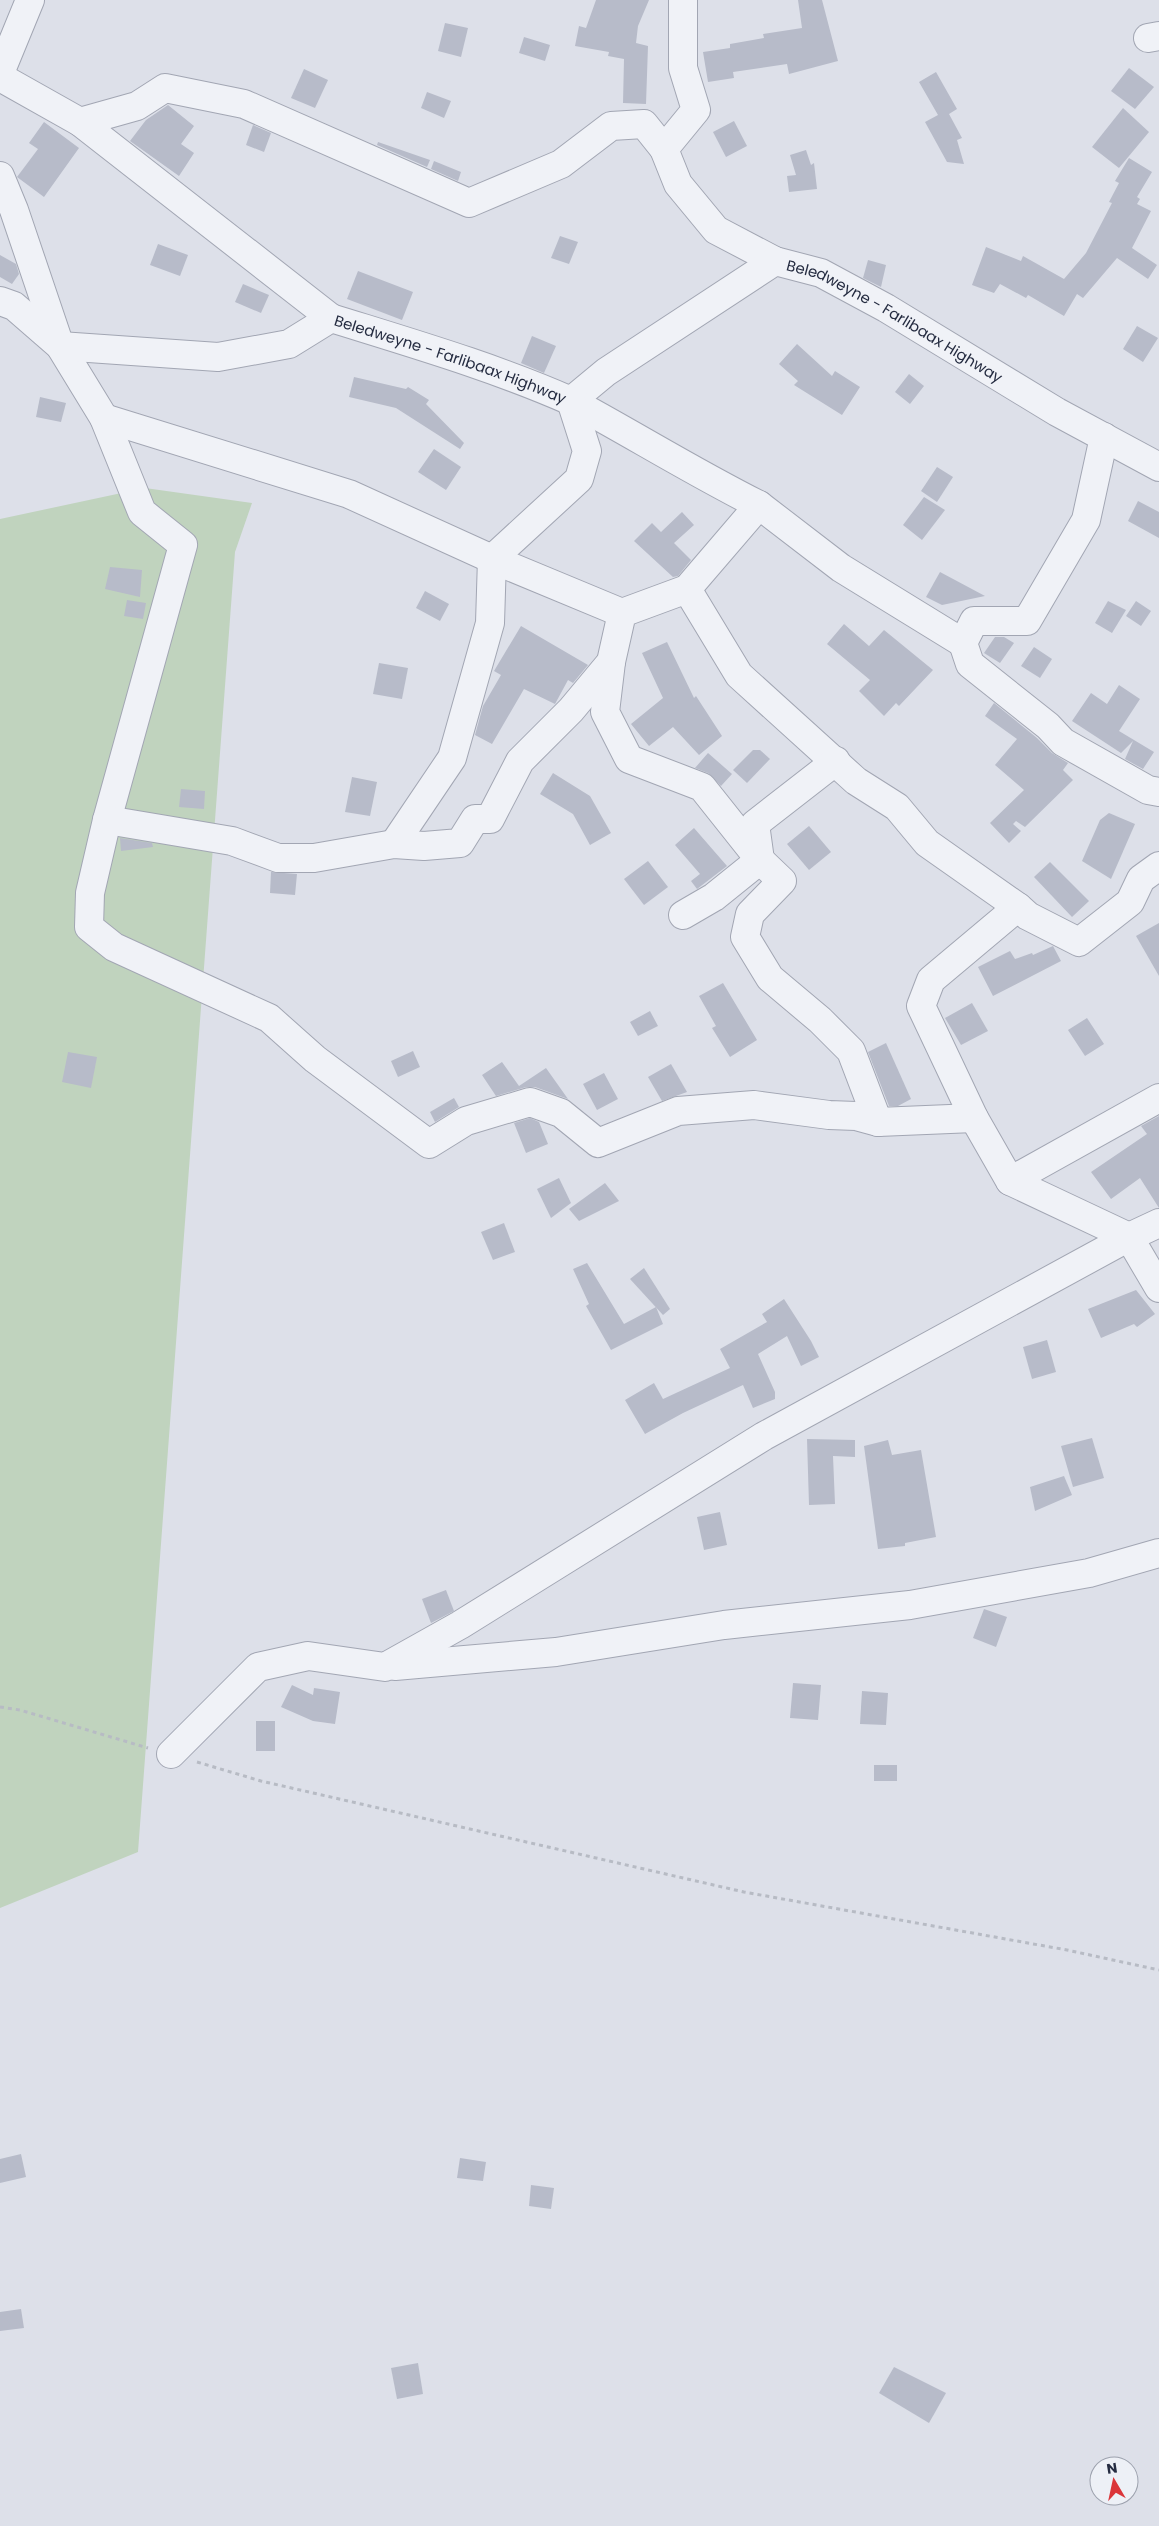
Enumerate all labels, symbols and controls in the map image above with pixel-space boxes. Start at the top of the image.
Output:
street label: Beledweyne - Farlibaax Highway [784,254,1007,387]
street label: Beledweyne - Farlibaax Highway [332,309,570,409]
north arrow [1089,2456,1139,2506]
text: N [1105,2457,1119,2479]

